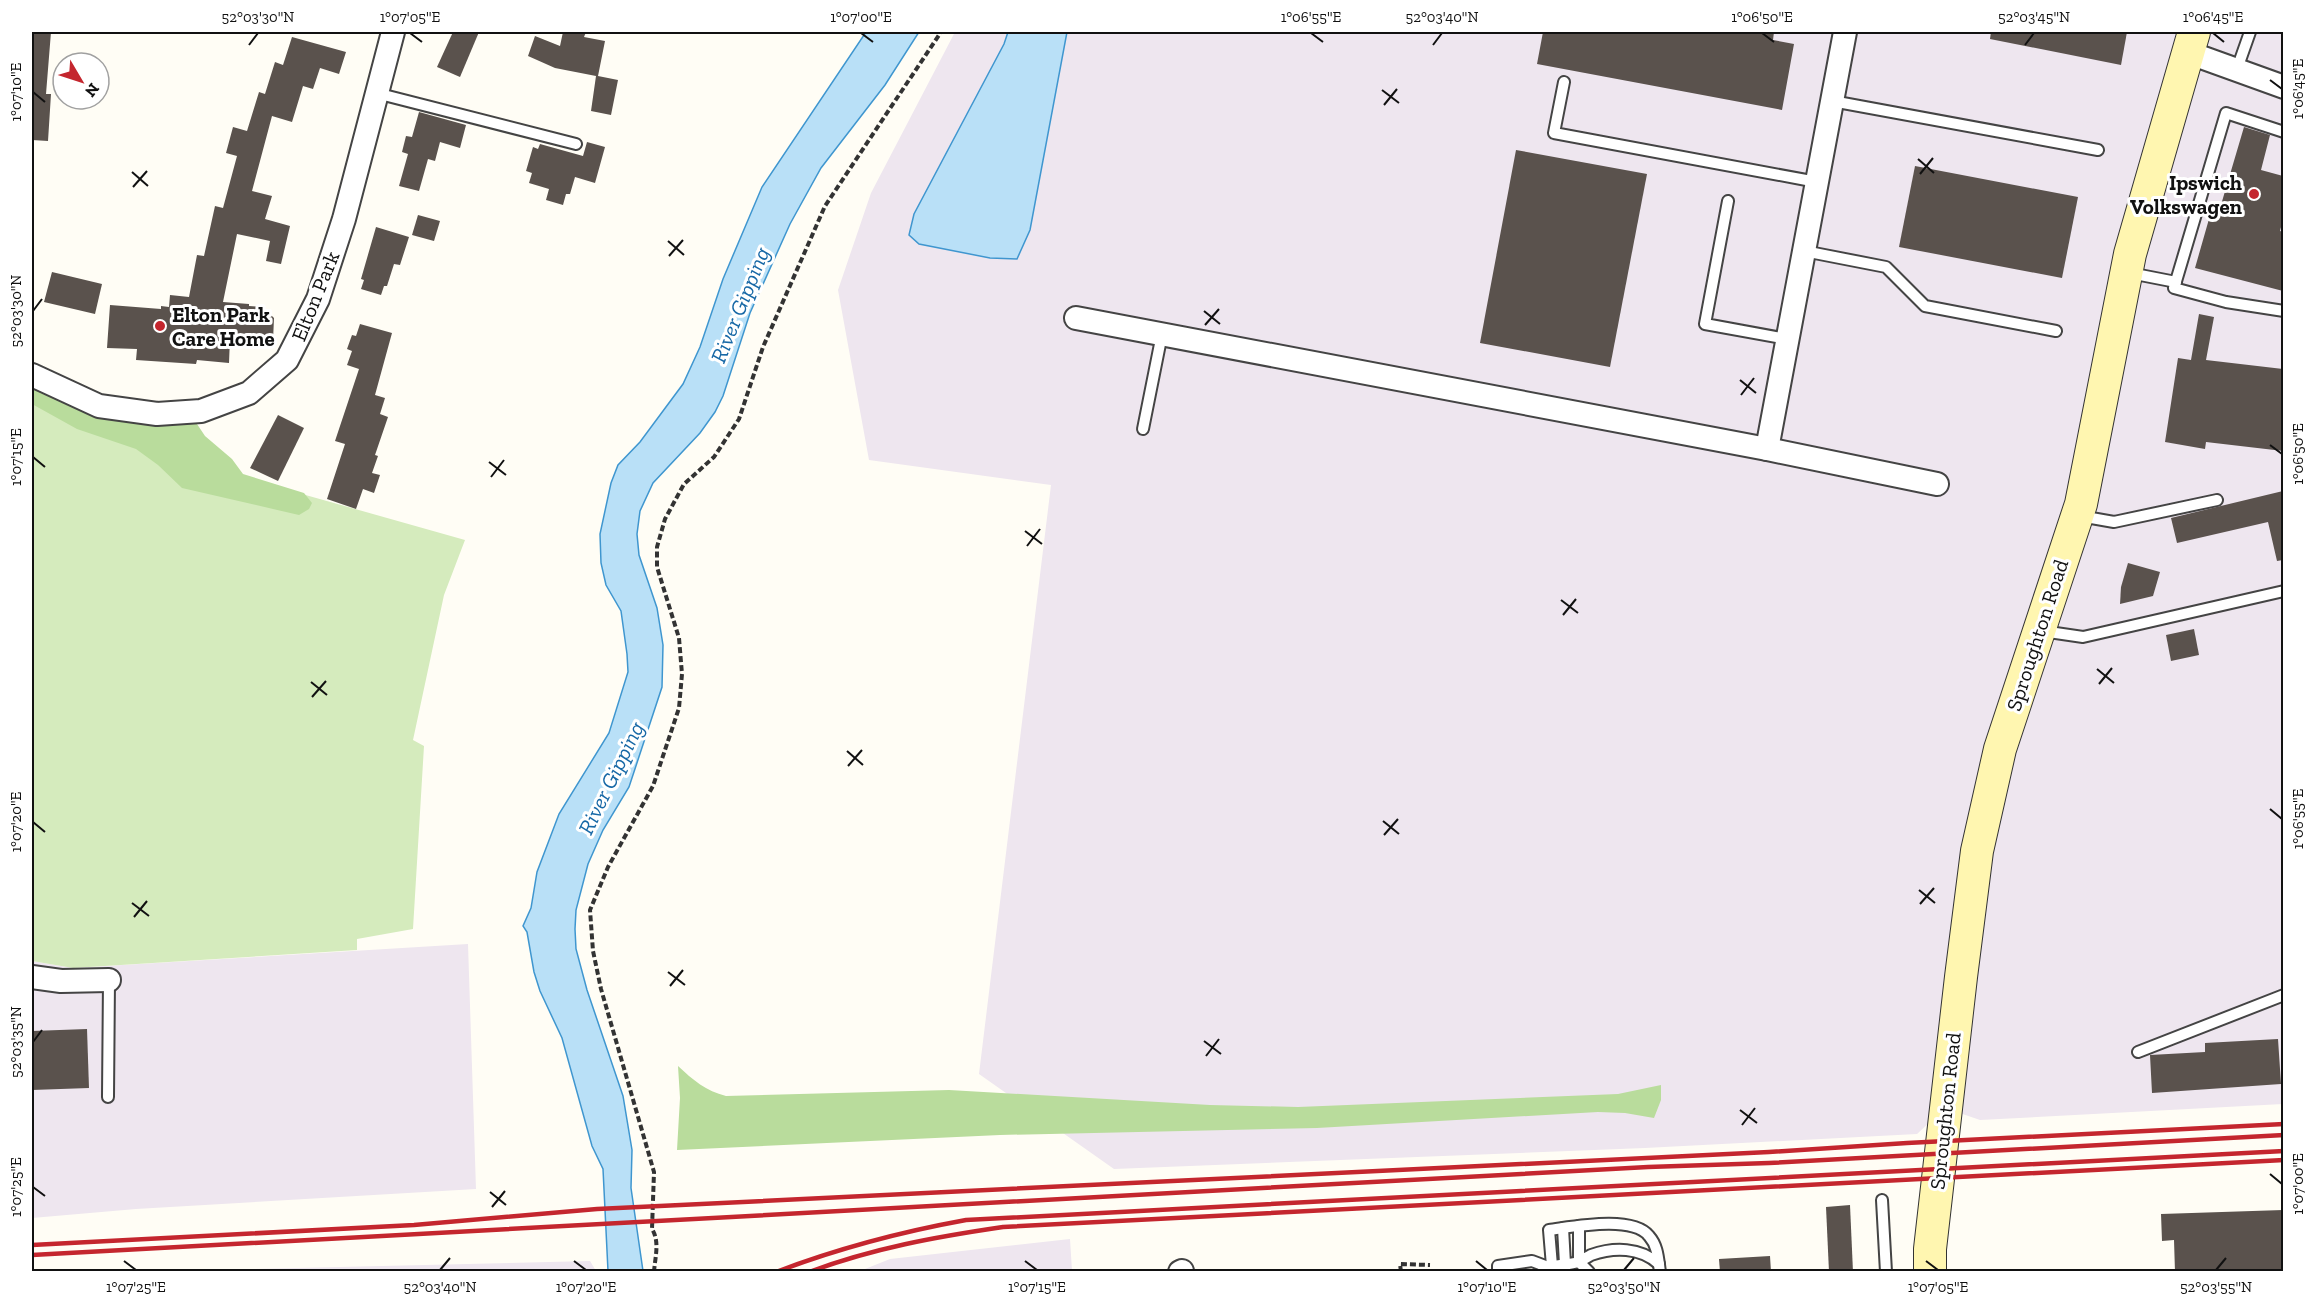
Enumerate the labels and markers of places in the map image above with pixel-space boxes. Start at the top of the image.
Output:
place label: Ipswich Volkswagen [2130,170,2243,219]
marker: Ipswich Volkswagen [2247,187,2261,201]
place label: Elton Park Care Home [172,302,275,351]
marker: Elton Park Care Home [153,319,167,333]

